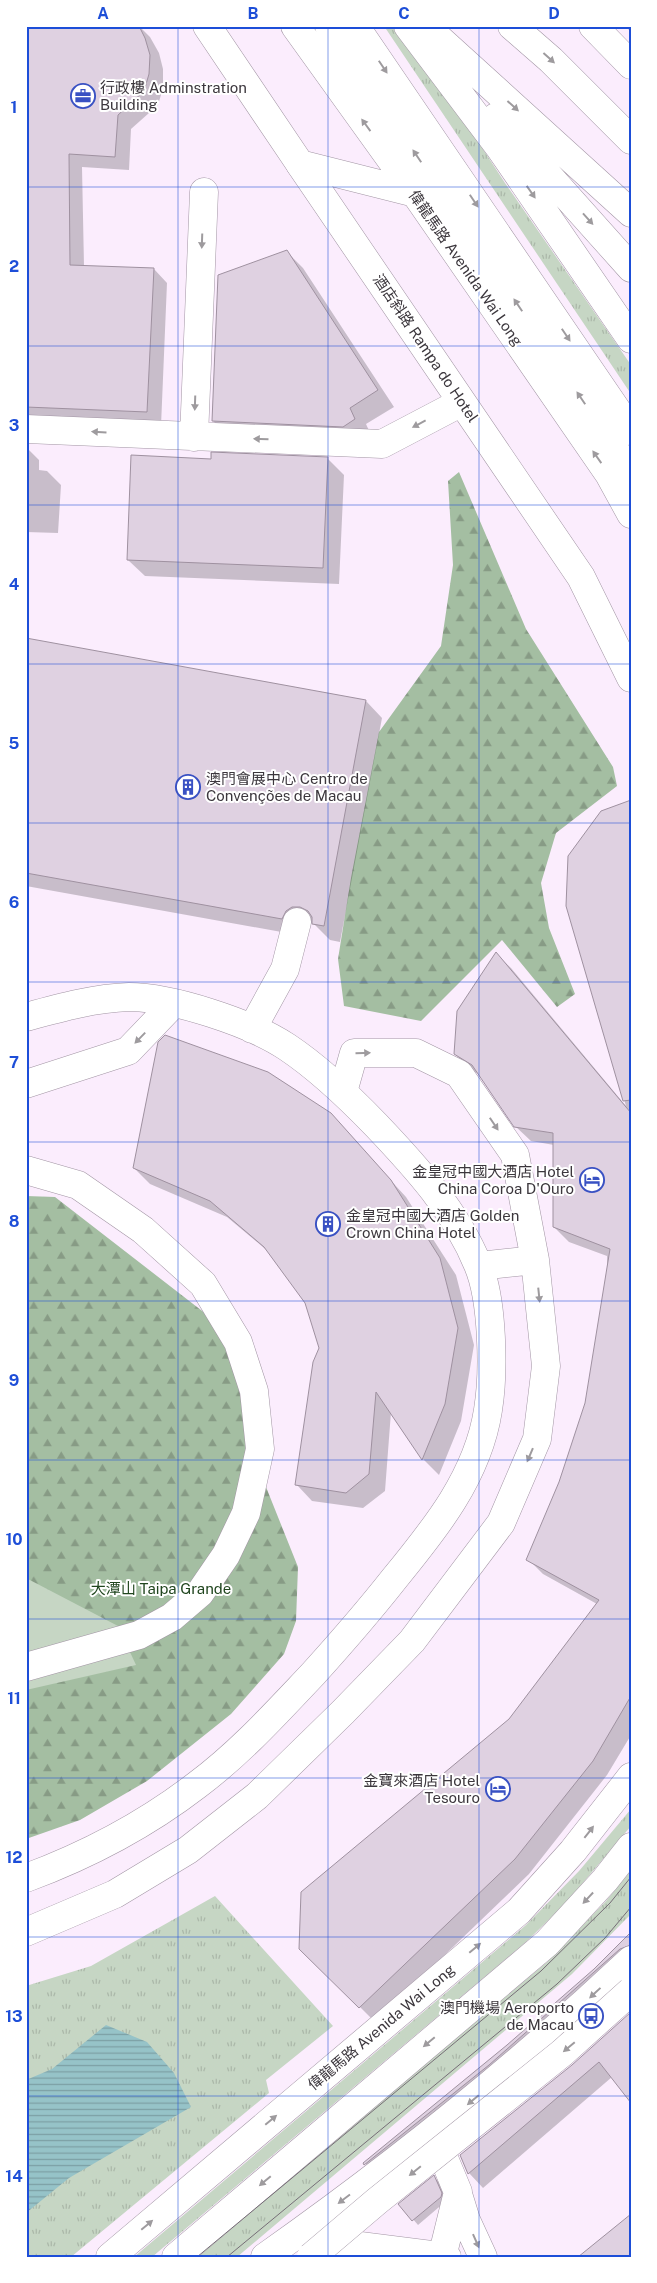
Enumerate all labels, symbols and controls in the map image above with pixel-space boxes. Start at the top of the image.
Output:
text: A [97,4,109,23]
text: B [248,4,259,23]
text: C [398,4,410,23]
text: D [548,4,560,23]
one-way arrow [543,52,555,64]
one-way arrow [378,60,388,73]
place label: 行政樓 Adminstration Building [100,79,247,113]
office icon: 行政樓 Adminstration Building [70,83,96,109]
text: 1 [11,98,17,117]
one-way arrow [507,100,519,112]
one-way arrow [360,119,371,132]
one-way arrow [412,149,422,163]
one-way arrow [526,186,536,199]
street label: 偉龍馬路 Avenida Wai Long [406,187,526,349]
one-way arrow [469,194,479,208]
one-way arrow [582,213,594,225]
one-way arrow [198,233,206,249]
text: 2 [9,257,19,276]
street label: 酒店斜路 Rampa do Hotel [370,271,482,425]
one-way arrow [513,298,523,312]
one-way arrow [561,328,571,342]
one-way arrow [576,391,585,404]
one-way arrow [191,396,199,412]
text: 3 [9,416,19,435]
one-way arrow [412,420,425,429]
one-way arrow [90,428,106,436]
one-way arrow [253,435,269,443]
one-way arrow [592,450,602,464]
text: 4 [9,575,20,594]
text: 5 [9,734,20,753]
place label: 澳門會展中心 Centro de Convenções de Macau [206,770,368,804]
building icon: 澳門會展中心 Centro de Convenções de Macau [175,774,201,800]
text: 6 [9,893,19,912]
one-way arrow [134,1032,146,1044]
one-way arrow [355,1049,371,1057]
text: 7 [9,1053,19,1072]
one-way arrow [489,1117,499,1131]
place label: 金皇冠中國大酒店 Hotel China Coroa D'Ouro [412,1163,574,1197]
hotel icon: 金皇冠中國大酒店 Hotel China Coroa D'Ouro [579,1167,605,1193]
place label: 金皇冠中國大酒店 Golden Crown China Hotel [346,1207,519,1241]
building icon: 金皇冠中國大酒店 Golden Crown China Hotel [315,1211,341,1237]
text: 8 [9,1212,20,1231]
one-way arrow [535,1288,543,1304]
text: 9 [9,1371,19,1390]
one-way arrow [525,1448,533,1462]
text: 10 [5,1530,23,1549]
park label: 大潭山 Taipa Grande [91,1580,231,1597]
text: 11 [7,1689,21,1708]
place label: 金寶來酒店 Hotel Tesouro [363,1772,480,1806]
hotel icon: 金寶來酒店 Hotel Tesouro [485,1776,511,1802]
one-way arrow [583,1826,594,1839]
text: 12 [5,1848,23,1867]
one-way arrow [582,1892,594,1904]
one-way arrow [469,1942,482,1953]
street label: 偉龍馬路 Avenida Wai Long [304,1961,458,2093]
one-way arrow [590,1987,602,1999]
place label: 澳門機場 Aeroporto de Macau [440,1999,574,2033]
bus stop icon: 澳門機場 Aeroporto de Macau [578,2003,604,2029]
text: 13 [5,2007,23,2026]
one-way arrow [423,2037,436,2048]
one-way arrow [563,2041,575,2053]
one-way arrow [466,2094,479,2105]
one-way arrow [265,2115,278,2126]
one-way arrow [408,2165,421,2176]
text: 14 [5,2167,23,2186]
one-way arrow [260,2175,272,2187]
one-way arrow [338,2193,351,2204]
one-way arrow [140,2220,153,2231]
one-way arrow [472,2234,480,2248]

